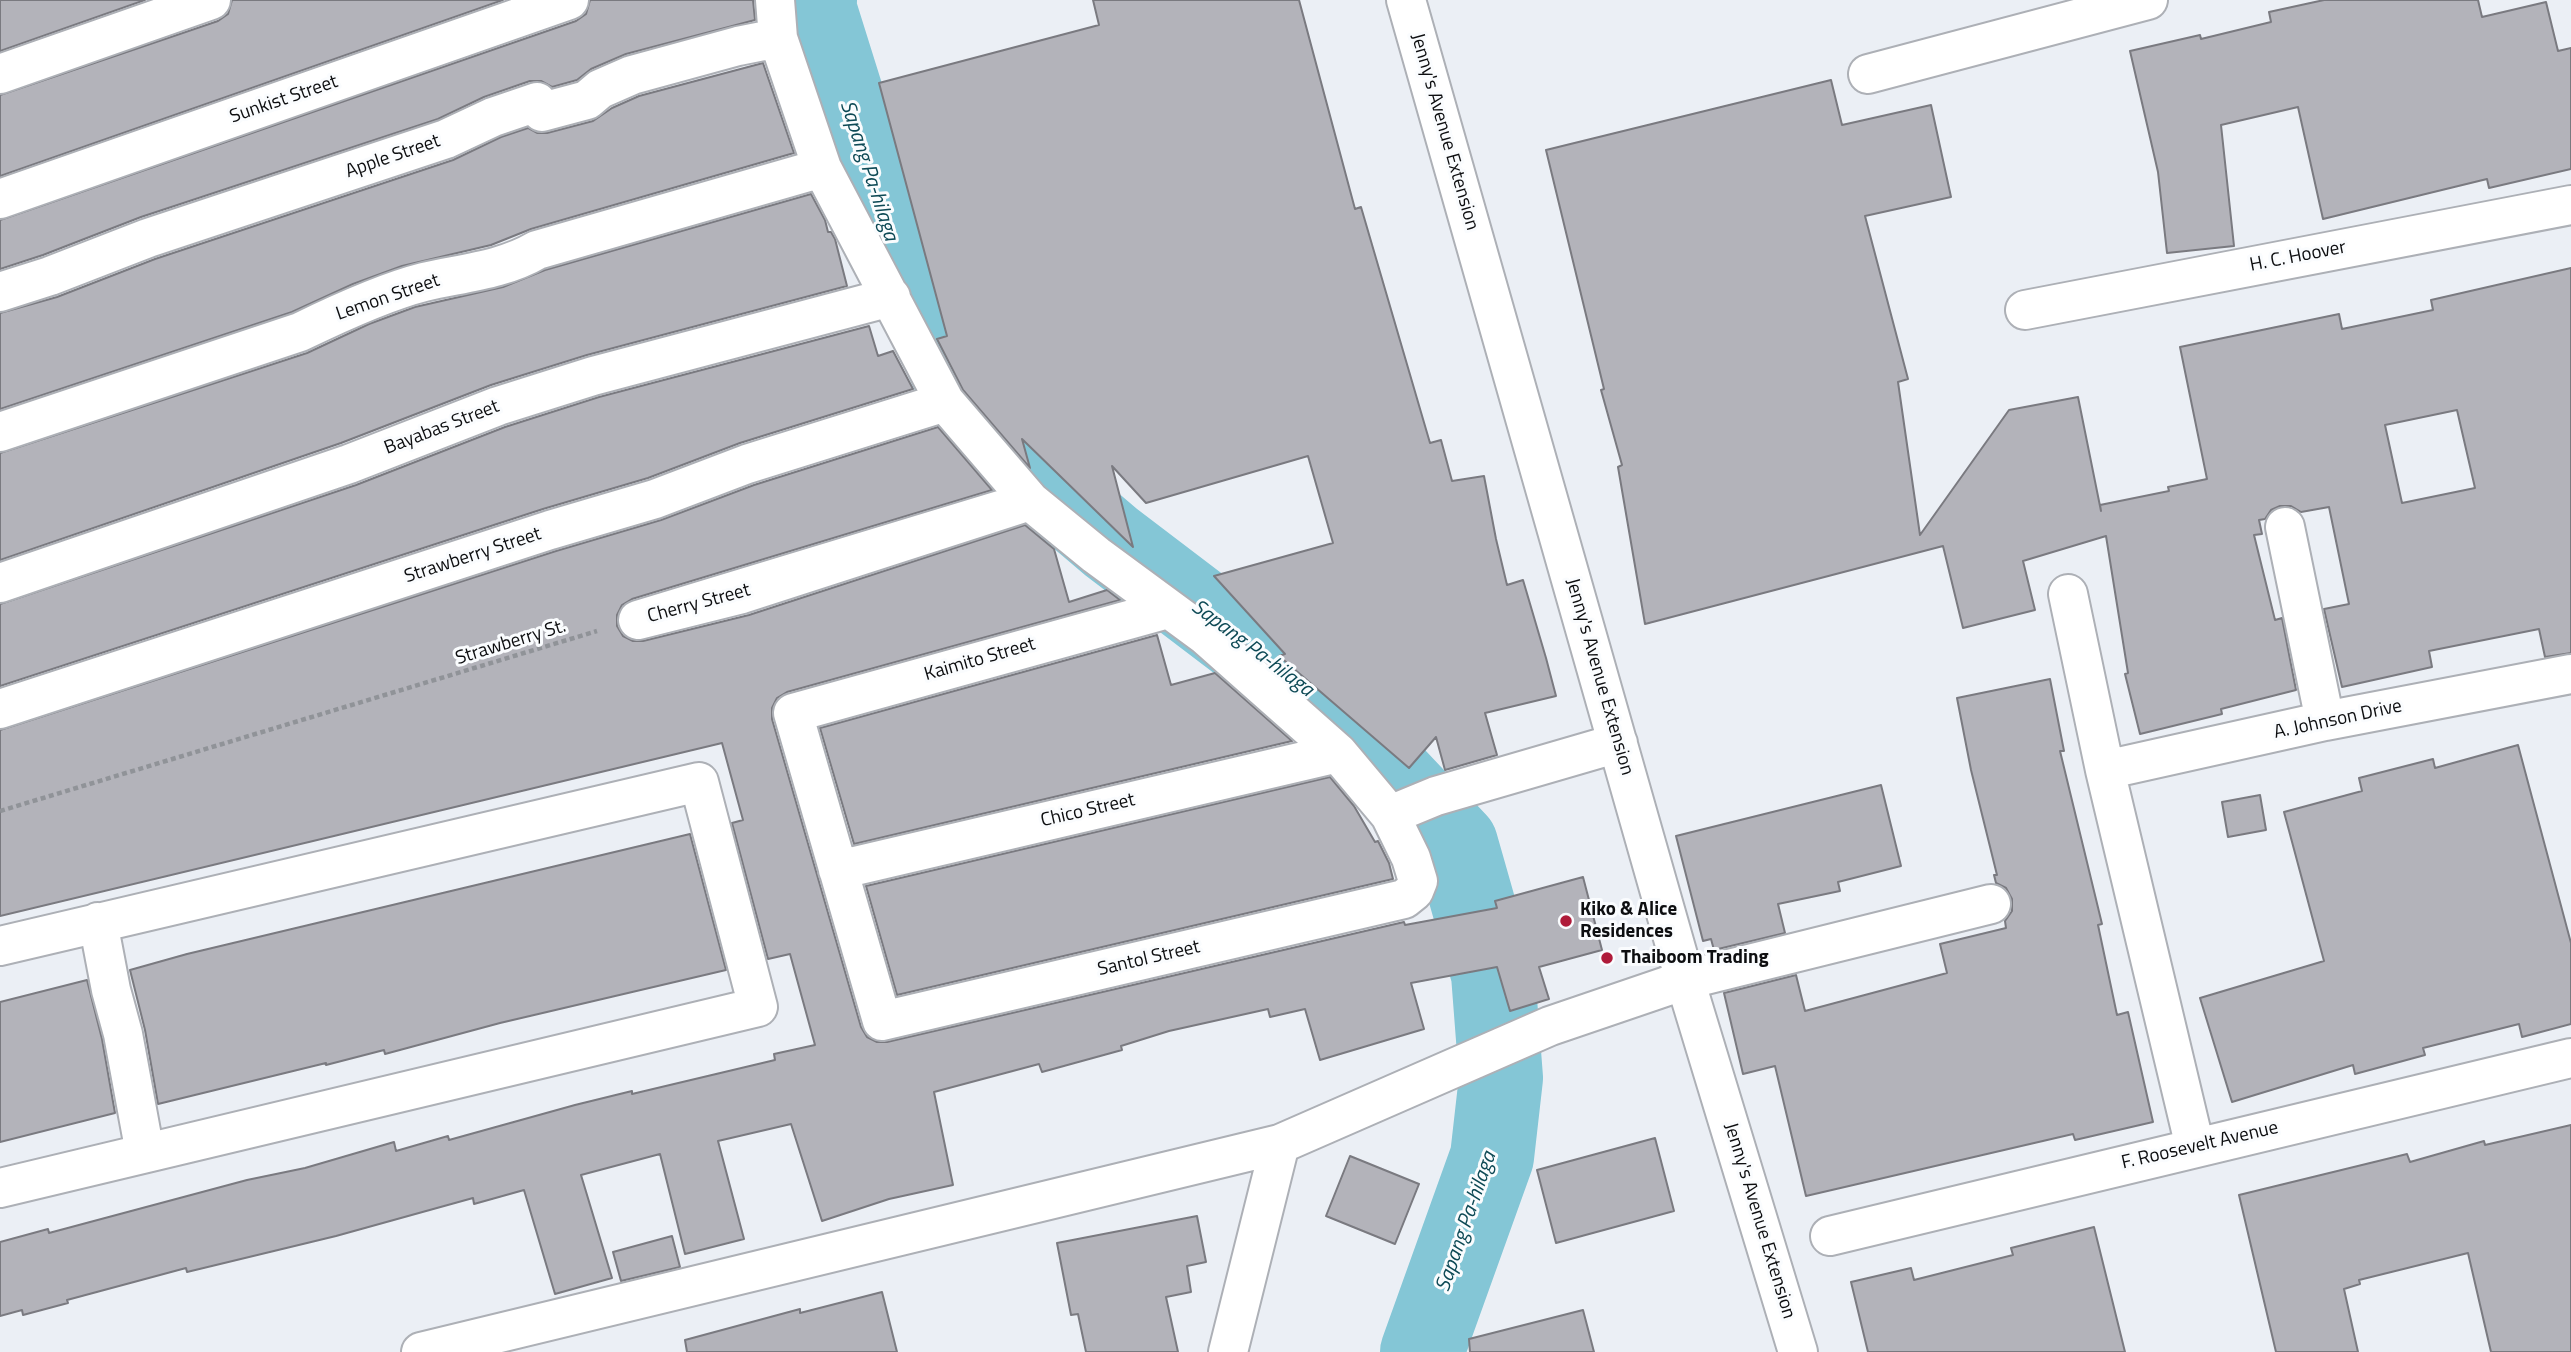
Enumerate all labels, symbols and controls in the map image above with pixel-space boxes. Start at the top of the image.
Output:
street label: Jenny's Avenue Extension [1405,31,1483,233]
street label: Sunkist Street [227,71,341,129]
water label: Sapang Pa-hilaga [833,98,903,244]
street label: Apple Street [343,130,443,184]
street label: H. C. Hoover [2248,237,2348,277]
street label: Lemon Street [333,270,443,326]
street label: Bayabas Street [381,396,503,460]
street label: Strawberry Street [402,523,544,589]
street label: Jenny's Avenue Extension [1560,576,1638,778]
street label: Cherry Street [645,579,753,629]
water label: Sapang Pa-hilaga [1186,595,1318,703]
street label: Strawberry St. [453,615,569,671]
street label: Kaimito Street [922,633,1038,687]
street label: A. Johnson Drive [2272,695,2404,745]
street label: Chico Street [1039,789,1137,833]
place label: Kiko & Alice Residences [1580,899,1677,943]
marker: Kiko & Alice Residences [1558,913,1574,929]
street label: Santol Street [1096,936,1202,982]
place label: Thaiboom Trading [1621,947,1769,969]
marker: Thaiboom Trading [1599,950,1615,966]
street label: F. Roosevelt Avenue [2119,1117,2281,1175]
street label: Jenny's Avenue Extension [1718,1120,1800,1322]
water label: Sapang Pa-hilaga [1431,1149,1503,1295]

